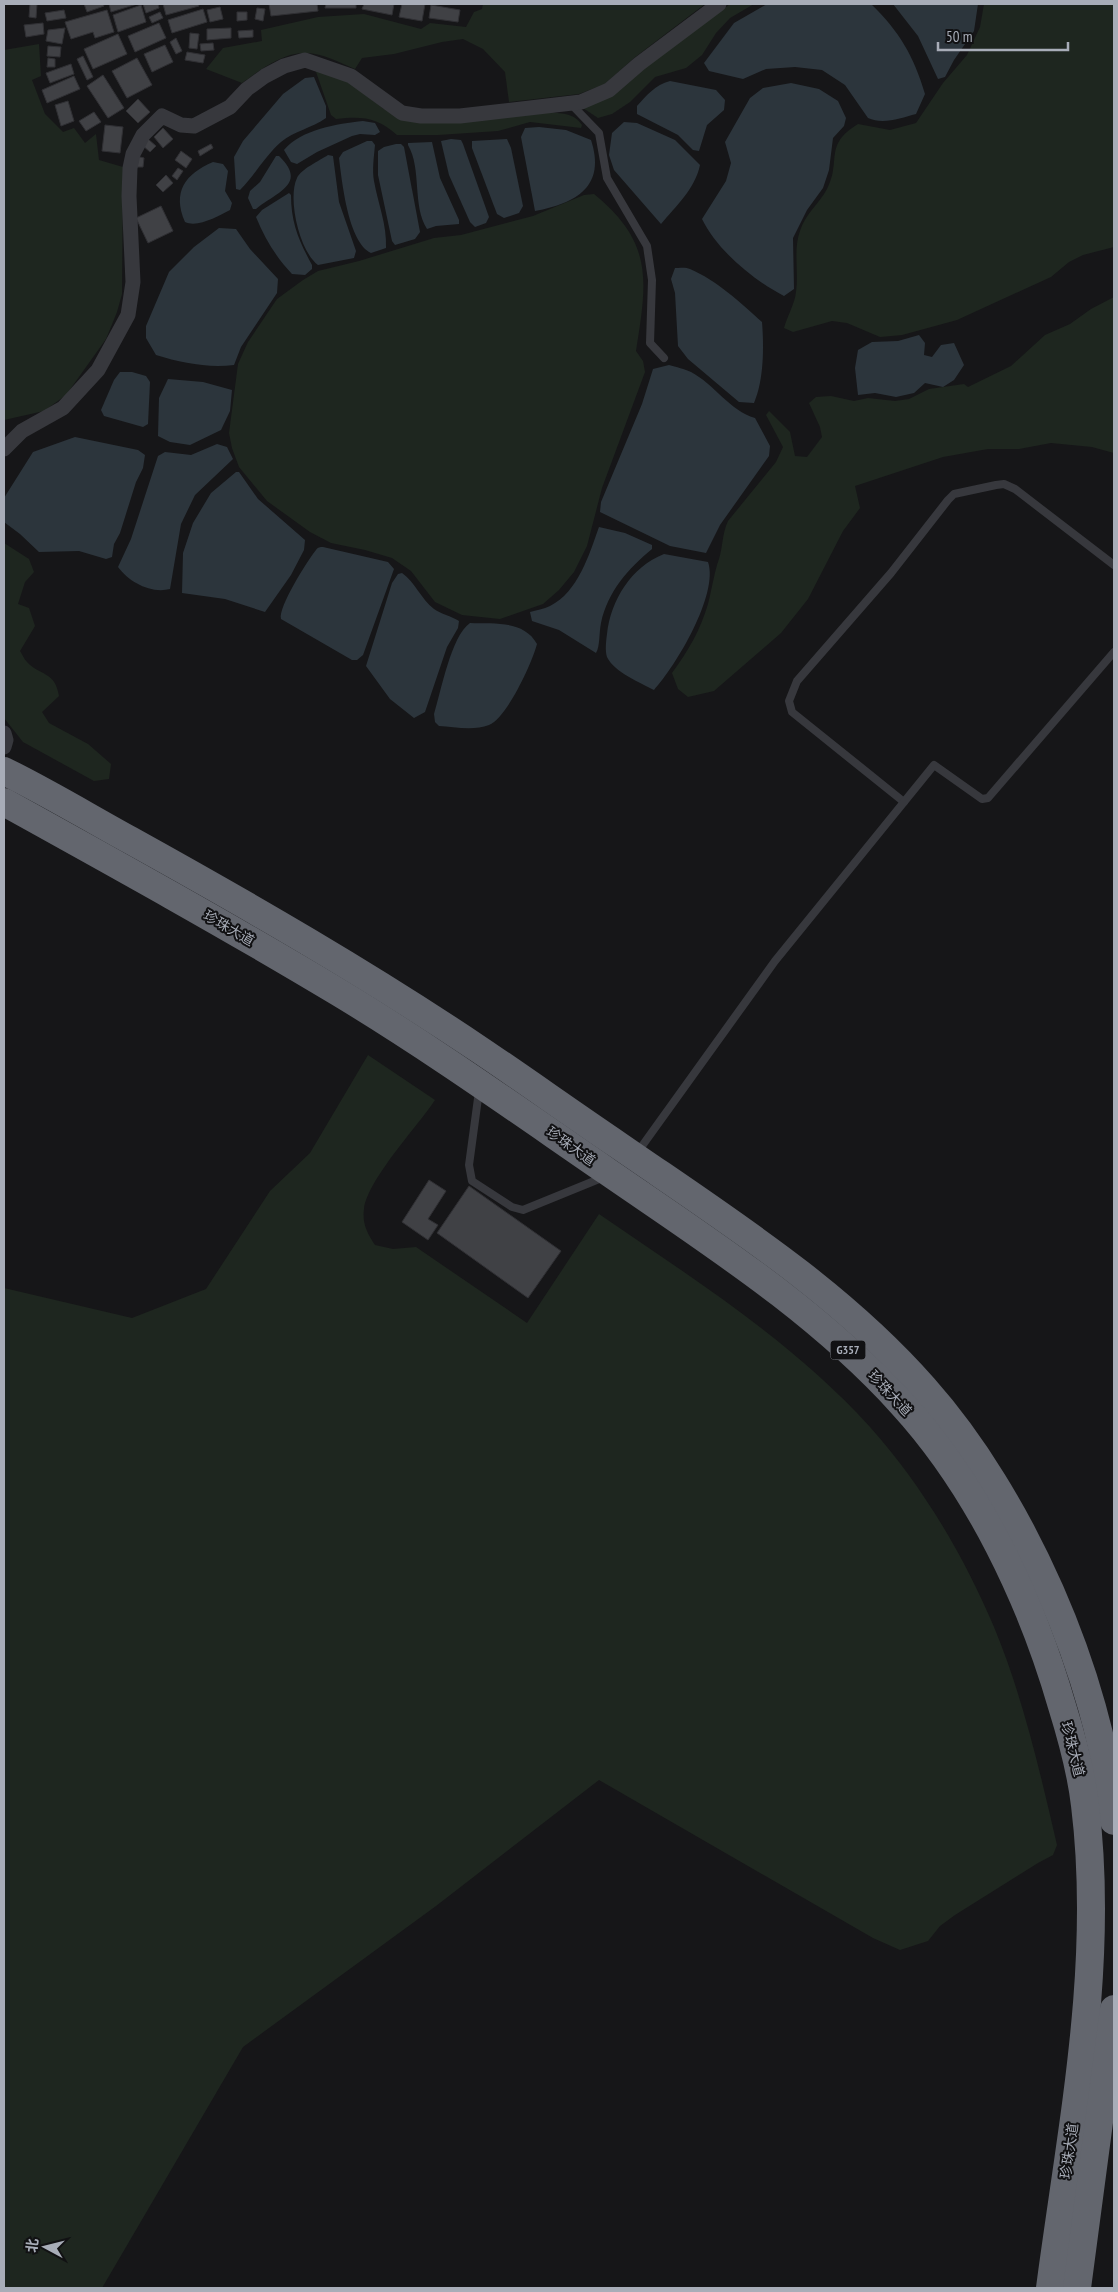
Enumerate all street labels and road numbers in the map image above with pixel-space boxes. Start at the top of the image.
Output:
street label: 珍珠大道 [200,906,258,950]
street label: 珍珠大道 [543,1123,599,1169]
road number: G357 [830,1340,866,1360]
street label: 珍珠大道 [864,1366,916,1420]
street label: 珍珠大道 [1057,1720,1089,1778]
street label: 珍珠大道 [1056,2122,1082,2180]

